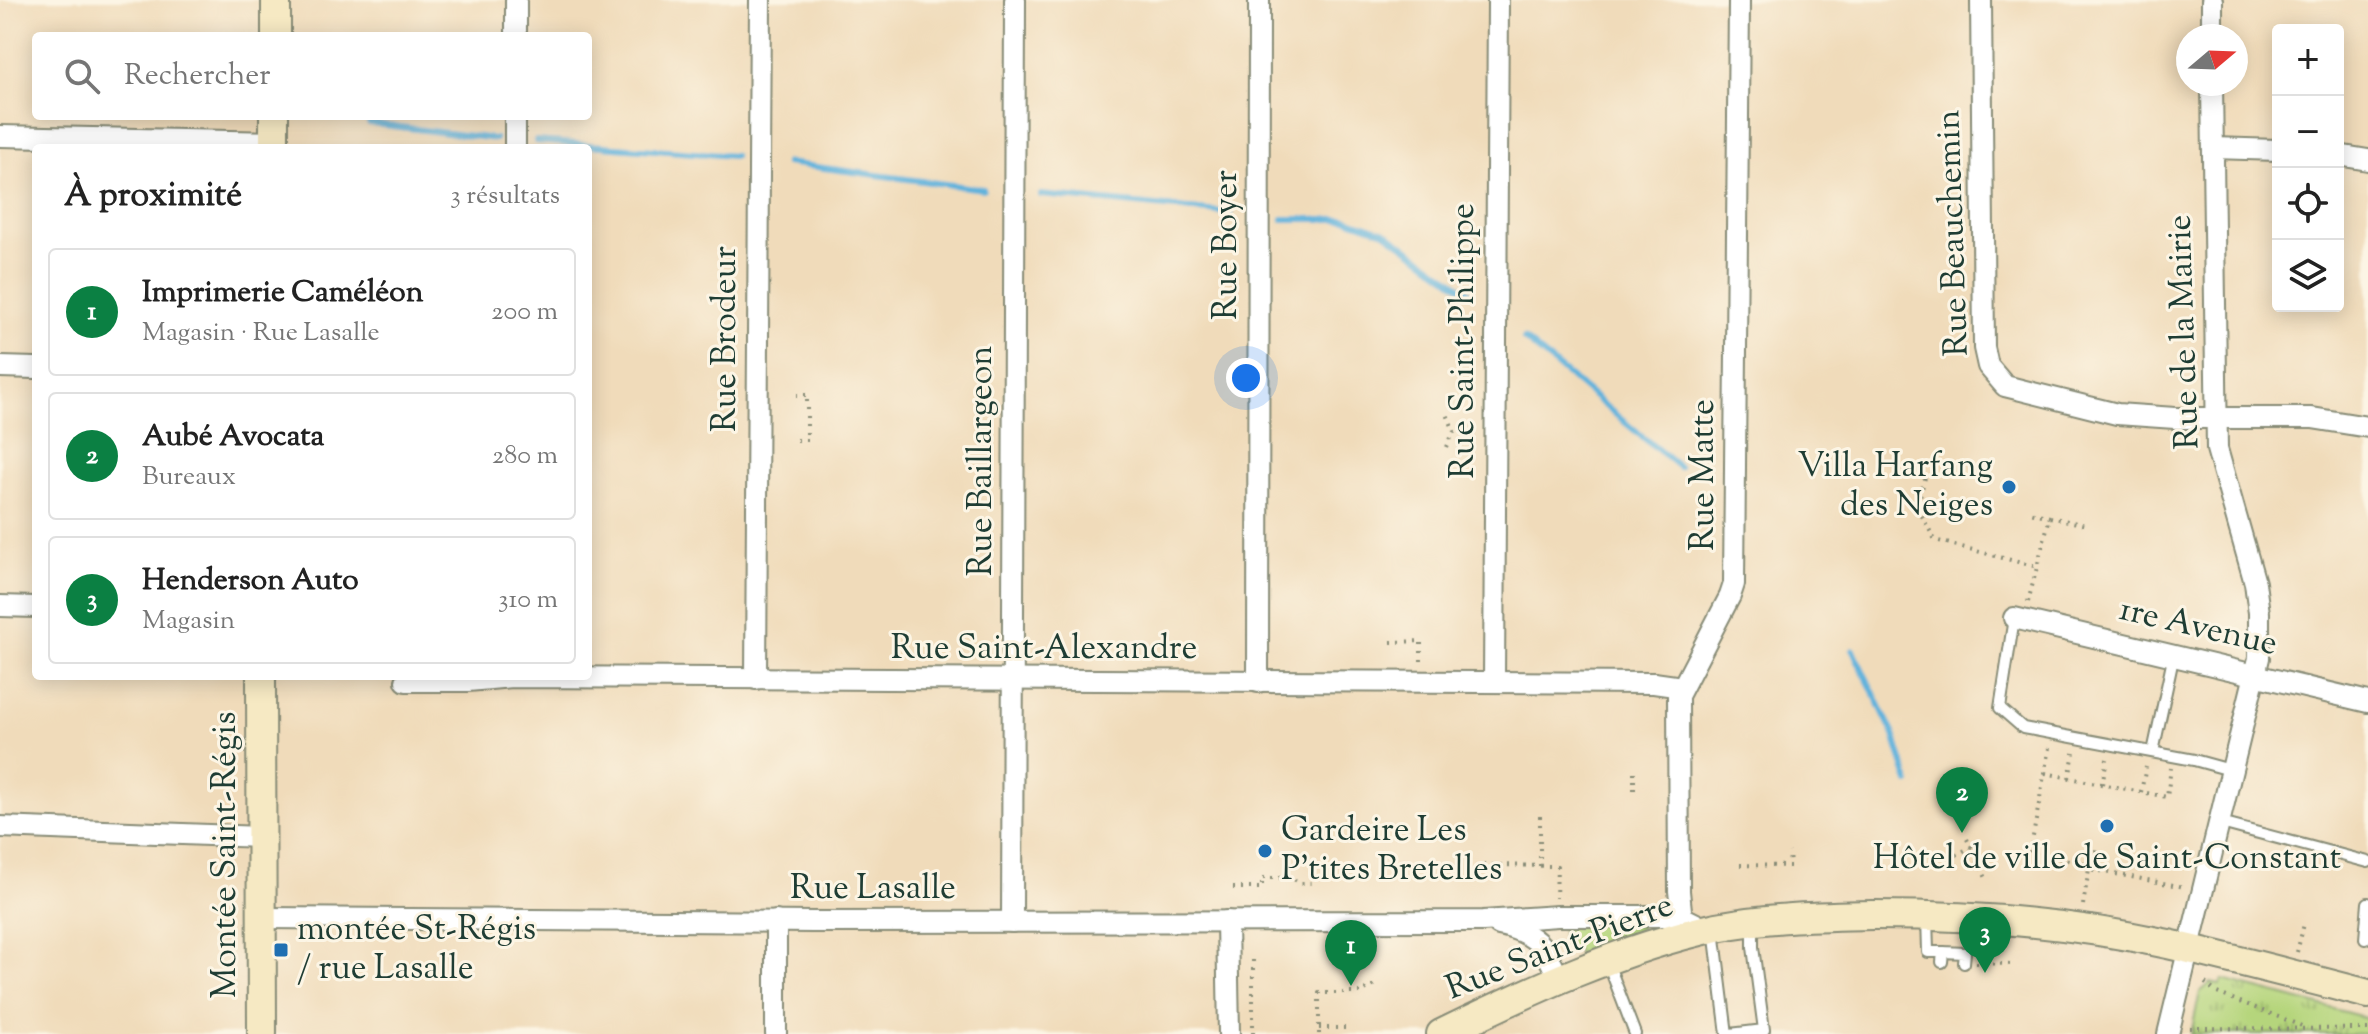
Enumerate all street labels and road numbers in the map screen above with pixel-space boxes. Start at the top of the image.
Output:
street label: Rue Beauchemin [1925,109,1983,357]
street label: Rue Boyer [1203,170,1252,320]
street label: Rue Saint-Philippe [1440,203,1489,479]
street label: Rue de la Mairie [2156,214,2214,450]
street label: Rue Brodeur [702,246,751,432]
street label: Rue Baillargeon [958,346,1007,576]
street label: Rue Matte [1680,399,1729,551]
street label: 1re Avenue [2114,586,2282,670]
street label: Rue Saint-Alexandre [891,625,1197,674]
street label: Montée Saint-Régis [202,711,251,999]
street label: Rue Lasalle [790,865,956,914]
street label: Rue Saint-Pierre [1439,882,1681,1014]

